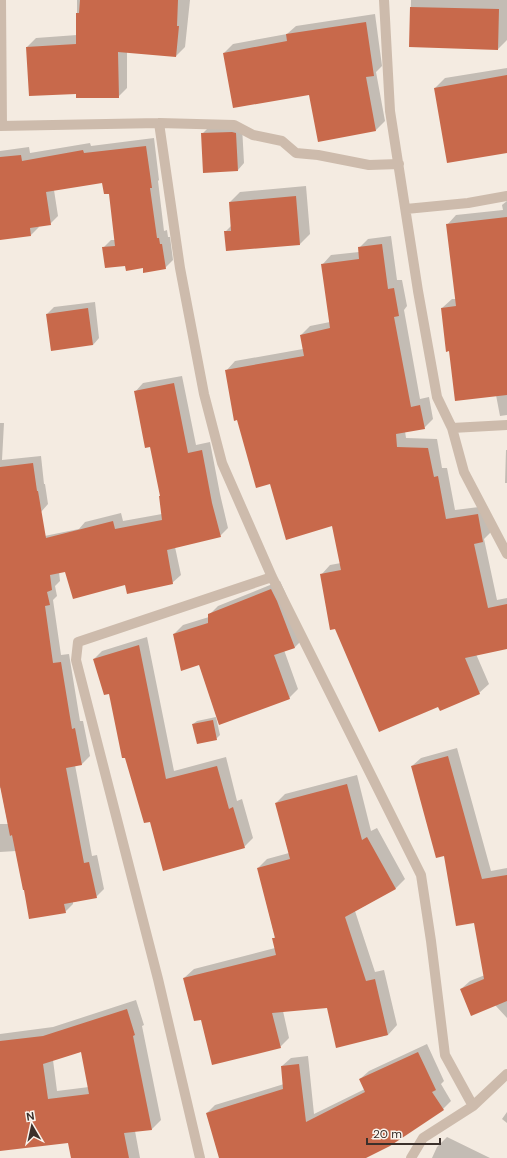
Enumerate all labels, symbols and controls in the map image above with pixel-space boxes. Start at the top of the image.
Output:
north arrow [12,1106,52,1146]
text: N [25,1109,35,1124]
scale bar [367,1120,440,1146]
text: 20 m [373,1126,402,1142]

